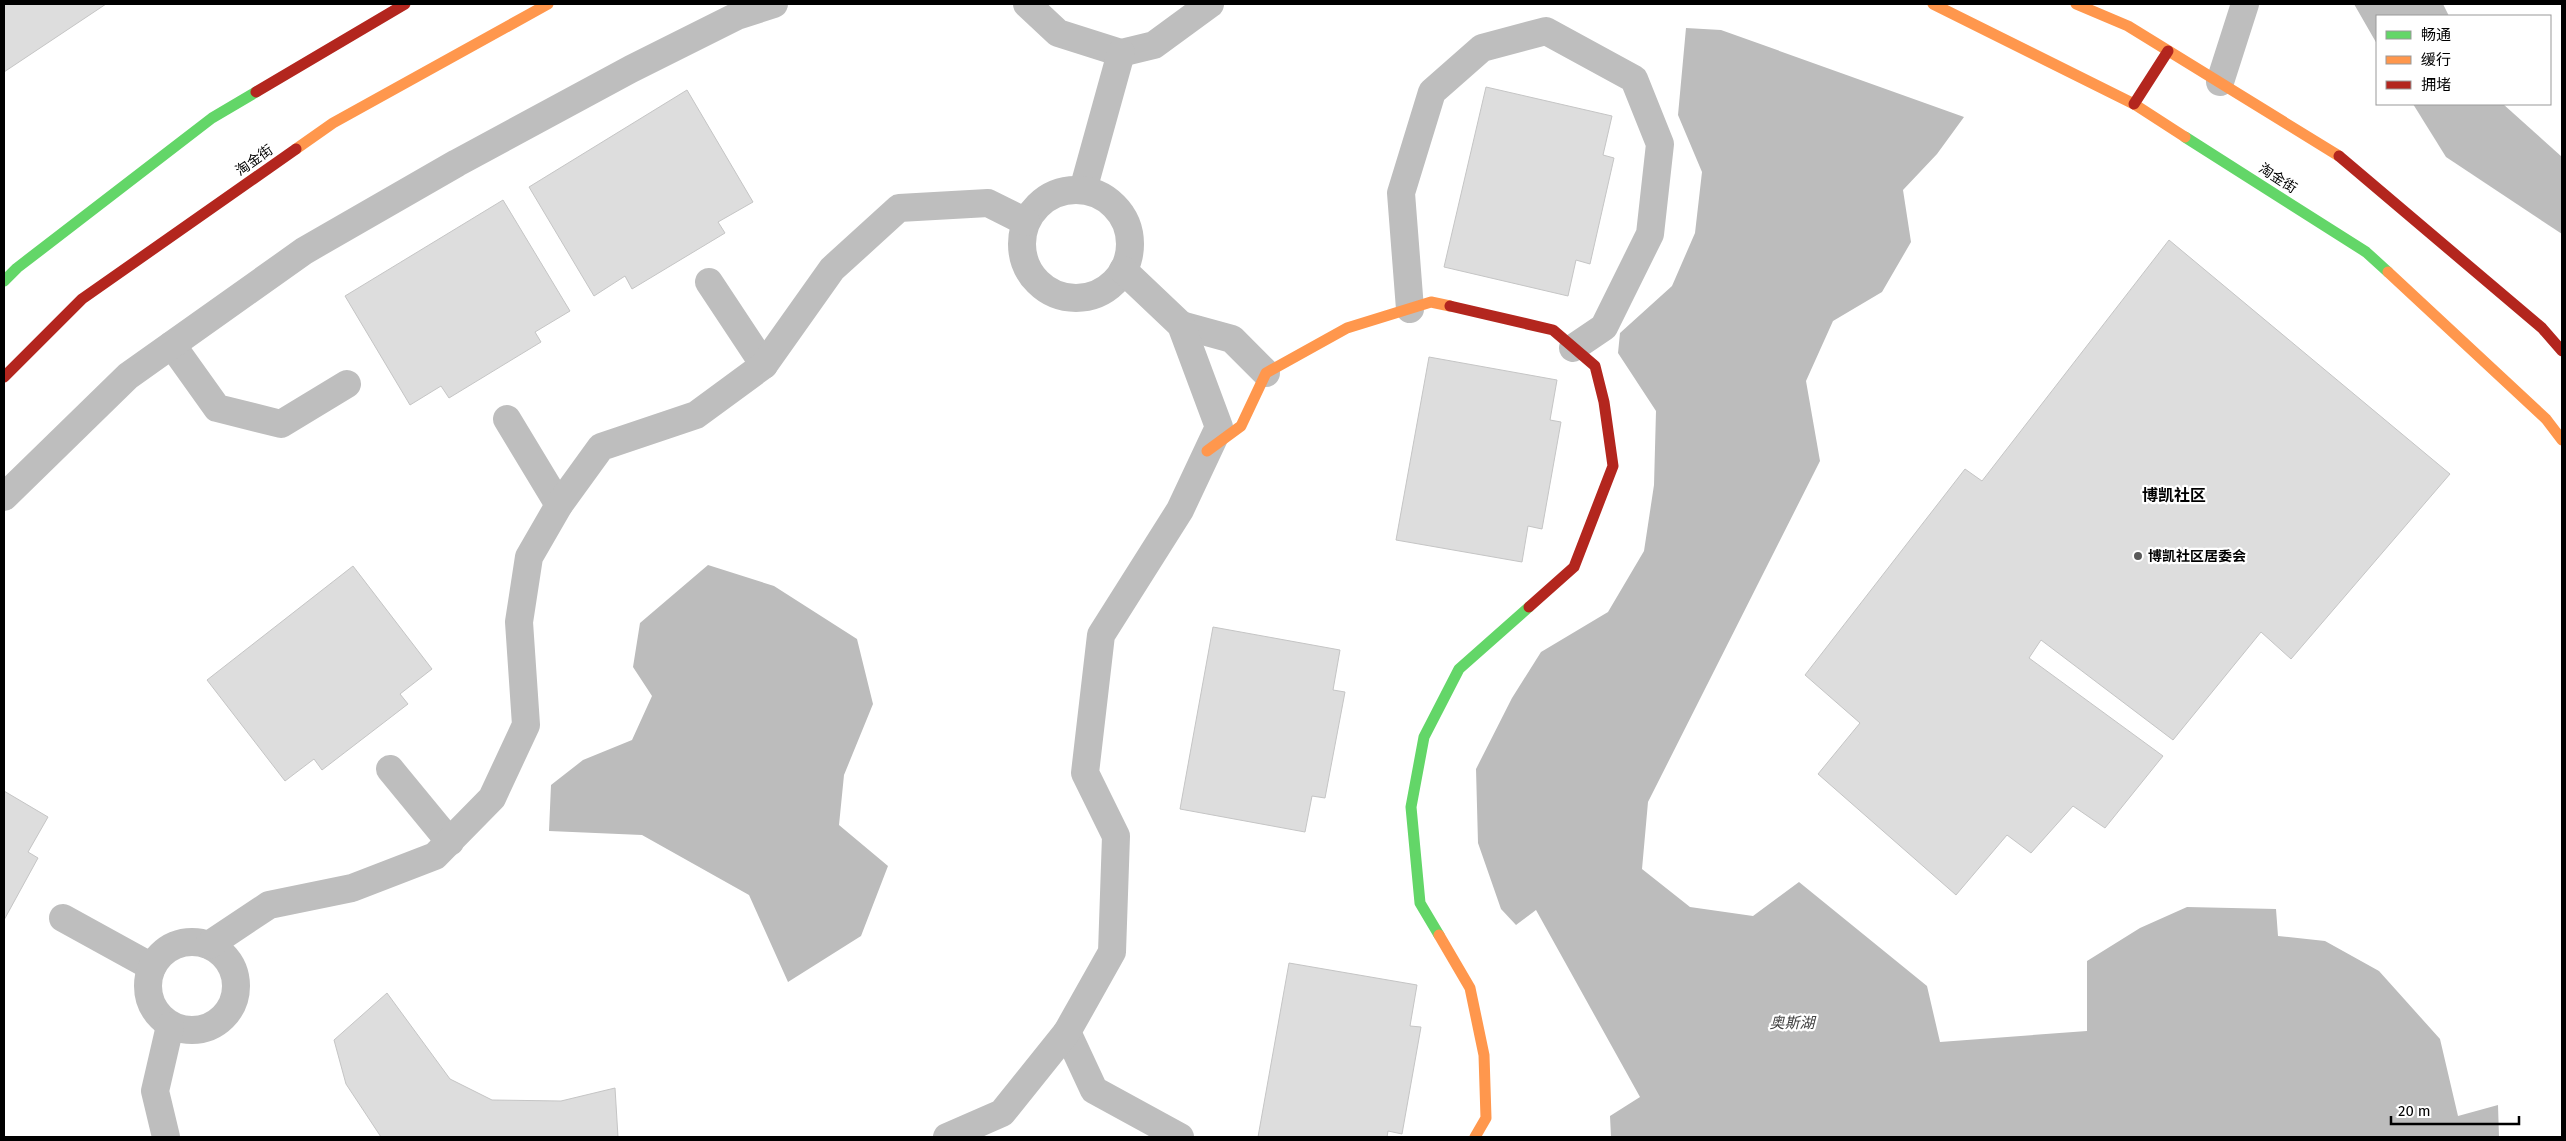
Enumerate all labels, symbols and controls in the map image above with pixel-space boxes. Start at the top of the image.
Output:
legend [2376,15,2551,105]
text: 畅通 [2421,26,2451,44]
text: 缓行 [2421,51,2451,69]
text: 拥堵 [2421,76,2451,94]
street label: 淘金街 [232,141,276,179]
street label: 淘金街 [2255,160,2300,197]
district label: 博凯社区 [2142,486,2206,505]
place label: 博凯社区居委会 [2148,548,2246,565]
marker: 博凯社区居委会 [2132,550,2144,562]
water label: 奥斯湖 [1769,1014,1816,1032]
scale bar [2391,1094,2518,1126]
text: 20 m [2398,1102,2431,1120]

